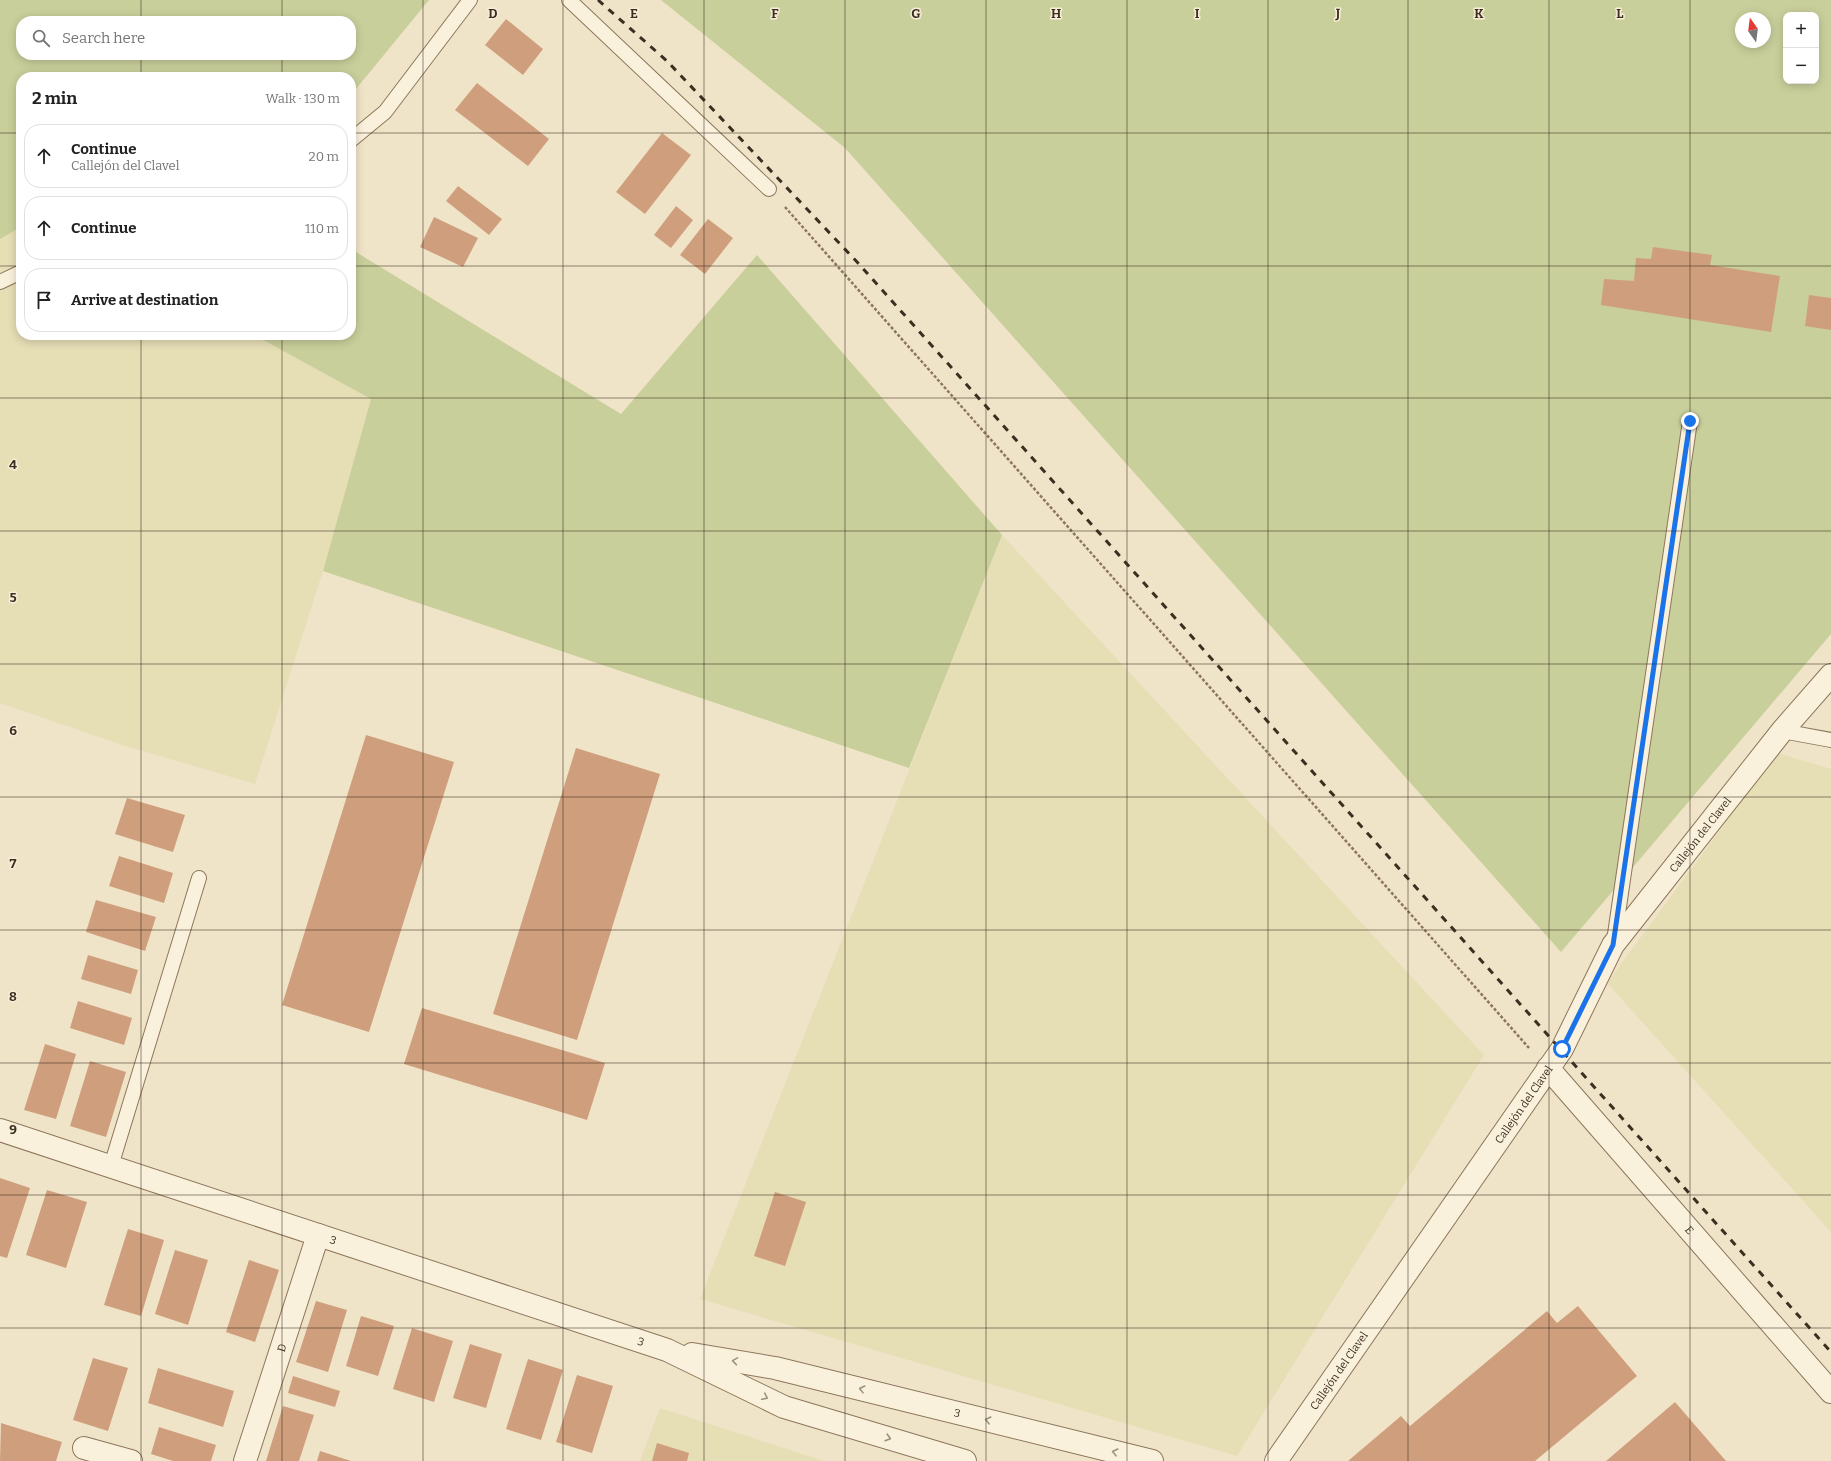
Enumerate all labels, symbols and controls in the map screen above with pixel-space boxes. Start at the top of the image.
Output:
text: D [488,6,498,21]
text: E [630,6,638,21]
text: F [771,6,779,21]
text: G [911,6,921,21]
text: H [1051,6,1061,21]
text: I [1195,6,1200,21]
text: J [1335,6,1341,21]
text: K [1474,6,1484,21]
text: L [1616,6,1624,21]
north arrow [1735,12,1771,48]
map controls [1783,12,1819,84]
button: + [1783,12,1819,48]
search box [16,16,356,60]
icon: search [30,27,52,49]
text: Search here [62,29,145,47]
button: − [1783,48,1819,84]
text: 2 min [32,88,77,109]
text: Walk · 130 m [266,91,340,106]
text: Continue [71,140,137,158]
icon: ahead [33,145,55,167]
text: 20 m [309,149,339,164]
text: Callejón del Clavel [71,158,179,173]
icon: ahead [33,217,55,239]
text: Continue [71,219,137,237]
text: 110 m [305,221,339,236]
icon: arrive [33,289,55,311]
text: Arrive at destination [71,291,218,309]
route end [1681,412,1699,430]
text: 4 [9,457,17,472]
text: 5 [9,590,17,605]
text: 6 [9,723,17,738]
street label: Callejón del Clavel [1667,795,1734,875]
text: 7 [10,856,17,871]
text: 8 [9,989,17,1004]
route start [1553,1040,1571,1058]
street label: Callejón del Clavel [1492,1063,1555,1146]
text: 9 [9,1122,17,1137]
street label: E [1682,1223,1697,1237]
street label: 3 [328,1233,338,1247]
street label: Callejón del Clavel [1307,1329,1370,1412]
street label: 3 [636,1334,646,1349]
street label: D [274,1342,289,1354]
one-way arrow [732,1357,738,1366]
one-way arrow [859,1386,865,1394]
one-way arrow [761,1392,768,1400]
street label: 3 [953,1406,962,1420]
one-way arrow [985,1417,992,1425]
one-way arrow [884,1433,891,1442]
one-way arrow [1111,1448,1118,1456]

